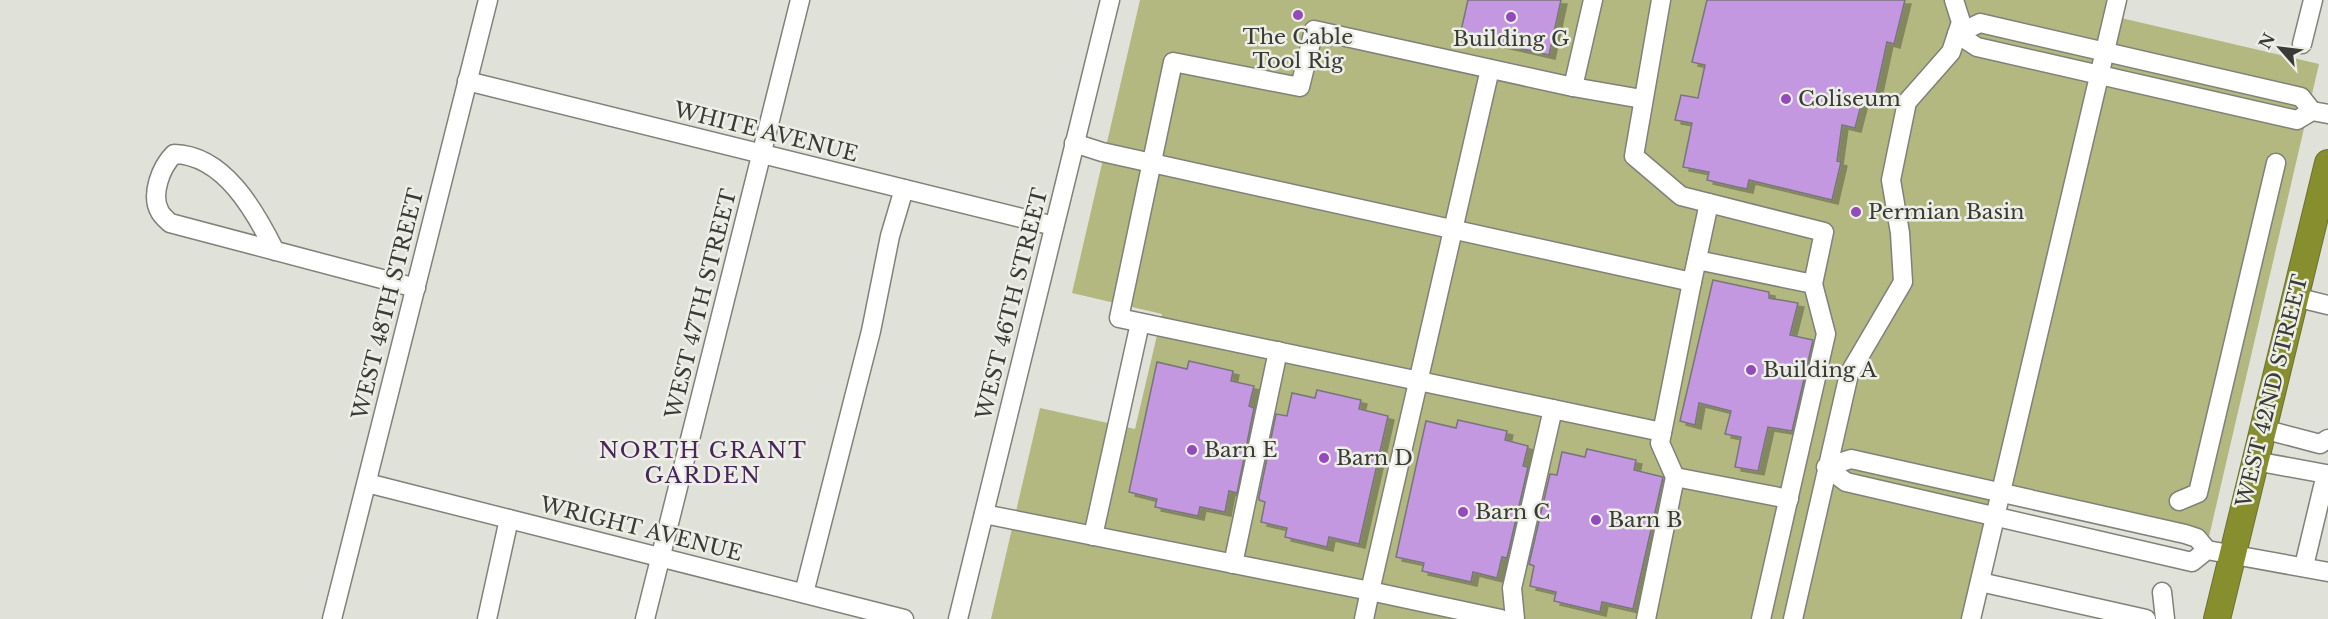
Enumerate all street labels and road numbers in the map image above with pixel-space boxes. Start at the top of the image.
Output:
street label: WHITE AVENUE [670,96,861,167]
street label: WEST 46TH STREET [970,185,1053,424]
street label: WEST 48TH STREET [346,186,429,423]
street label: WEST 47TH STREET [660,187,742,422]
street label: WEST 42ND STREET [2230,272,2313,511]
street label: WRIGHT AVENUE [536,491,745,567]

